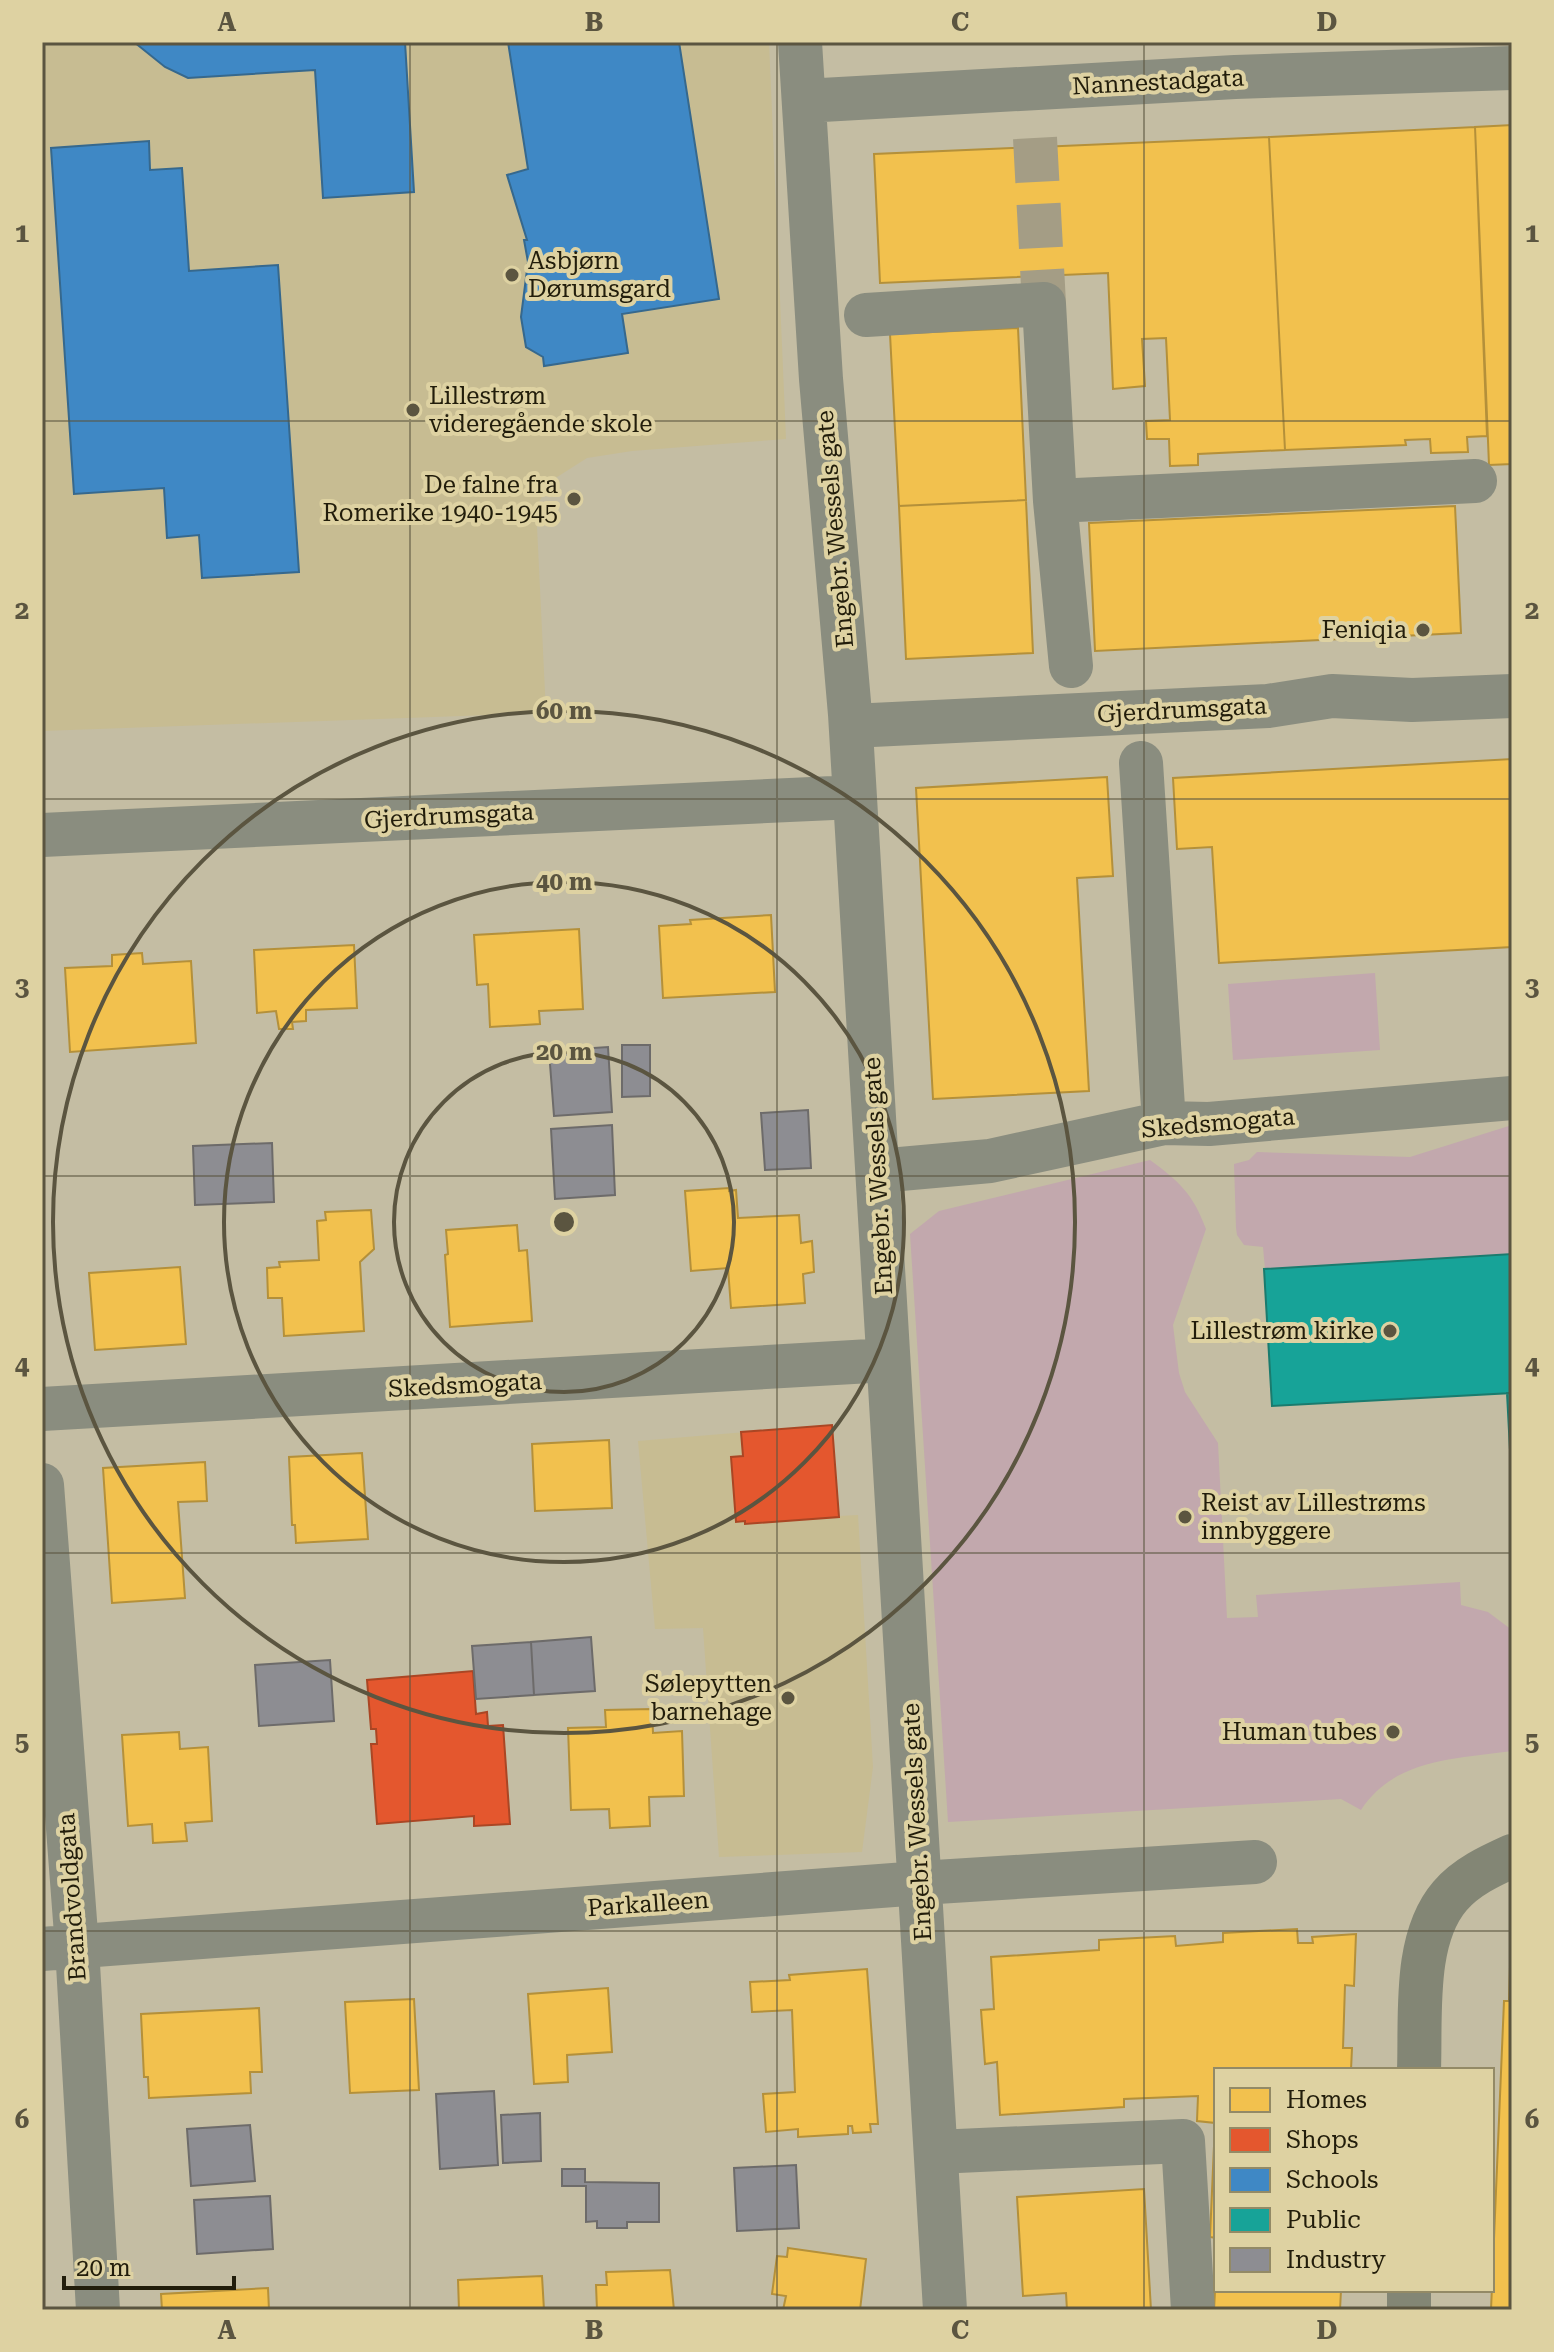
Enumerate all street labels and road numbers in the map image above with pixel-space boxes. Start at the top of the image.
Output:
street label: Nannestadgata [1071,64,1245,100]
street label: Engebr. Wessels gate [811,409,859,649]
street label: Gjerdrumsgata [1096,692,1268,728]
street label: Gjerdrumsgata [363,798,535,834]
street label: Engebr. Wessels gate [858,1056,898,1296]
street label: Skedsmogata [1140,1102,1296,1144]
street label: Skedsmogata [387,1367,543,1403]
street label: Engebr. Wessels gate [897,1702,937,1942]
street label: Brandvoldgata [52,1812,92,1982]
street label: Parkalleen [586,1886,710,1922]

